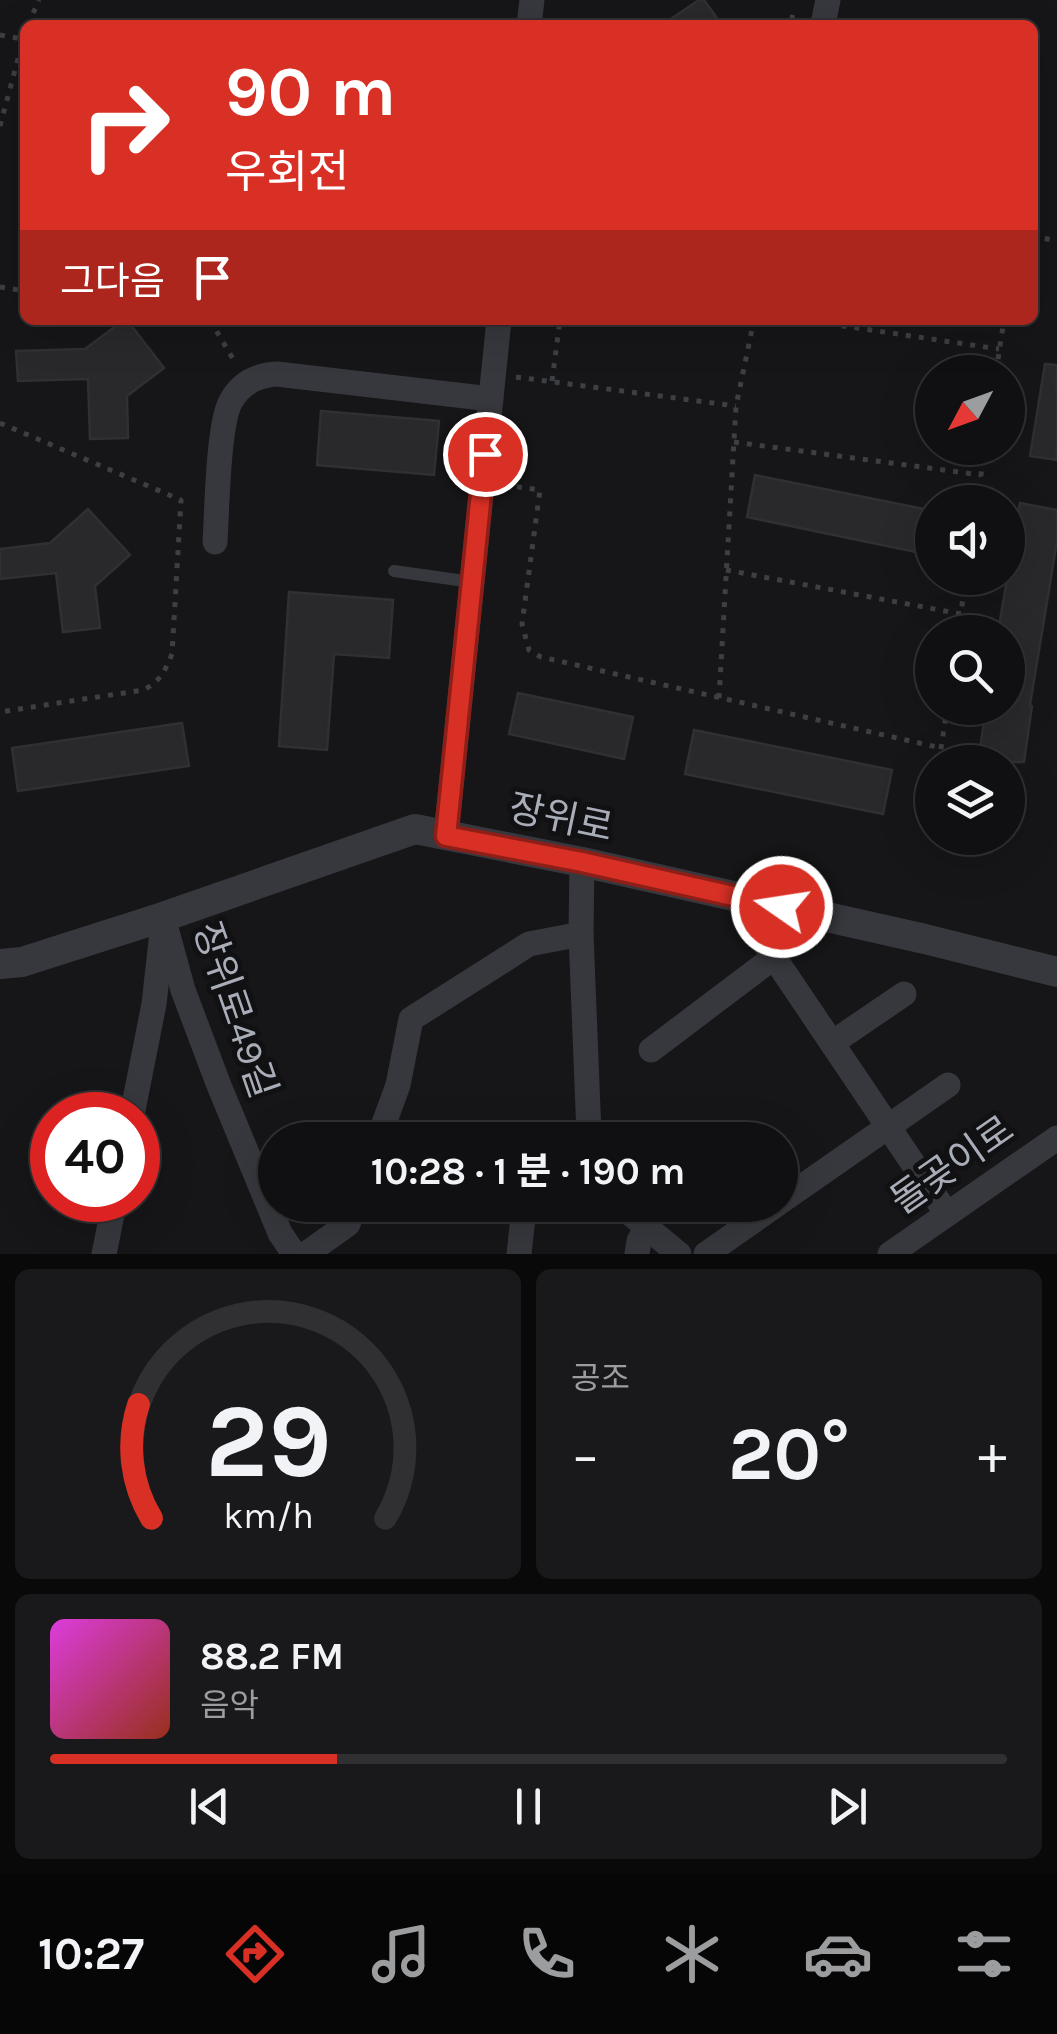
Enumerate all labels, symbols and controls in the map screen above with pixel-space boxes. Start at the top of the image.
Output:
text: 90 m [225,51,396,133]
icon: right [60,60,190,190]
text: 우회전 [225,146,349,198]
icon: arrive [185,250,240,305]
text: 그다음 [60,259,165,304]
north arrow [915,355,1025,465]
map controls [915,355,1025,855]
pin [443,412,528,497]
icon: arrive [458,427,513,482]
button: sound [915,485,1025,595]
button: search [915,615,1025,725]
button: layers [915,745,1025,855]
street label: 장위로 [505,785,617,851]
position arrow [730,855,834,959]
street label: 장위로49길 [184,916,286,1104]
speed limit sign: 40 [30,1092,160,1222]
street label: 돌곶이로 [882,1106,1022,1224]
text: 10:28 · 1 분 · 190 m [371,1149,685,1194]
text: 공조 [571,1360,630,1397]
text: 29 [205,1381,331,1502]
text: 20° [728,1410,850,1498]
text: − [571,1423,600,1487]
text: + [978,1423,1007,1487]
text: km/h [223,1495,313,1537]
text: 88.2 FM [200,1634,344,1679]
text: 음악 [200,1687,259,1724]
icon: previous [182,1779,237,1834]
icon: pause [501,1779,556,1834]
icon: next [820,1779,875,1834]
icon: directions [220,1919,290,1989]
icon: music [366,1919,436,1989]
icon: phone [512,1919,582,1989]
icon: climate [657,1919,727,1989]
icon: car [803,1919,873,1989]
icon: filters [949,1919,1019,1989]
text: 10:27 [38,1928,144,1980]

